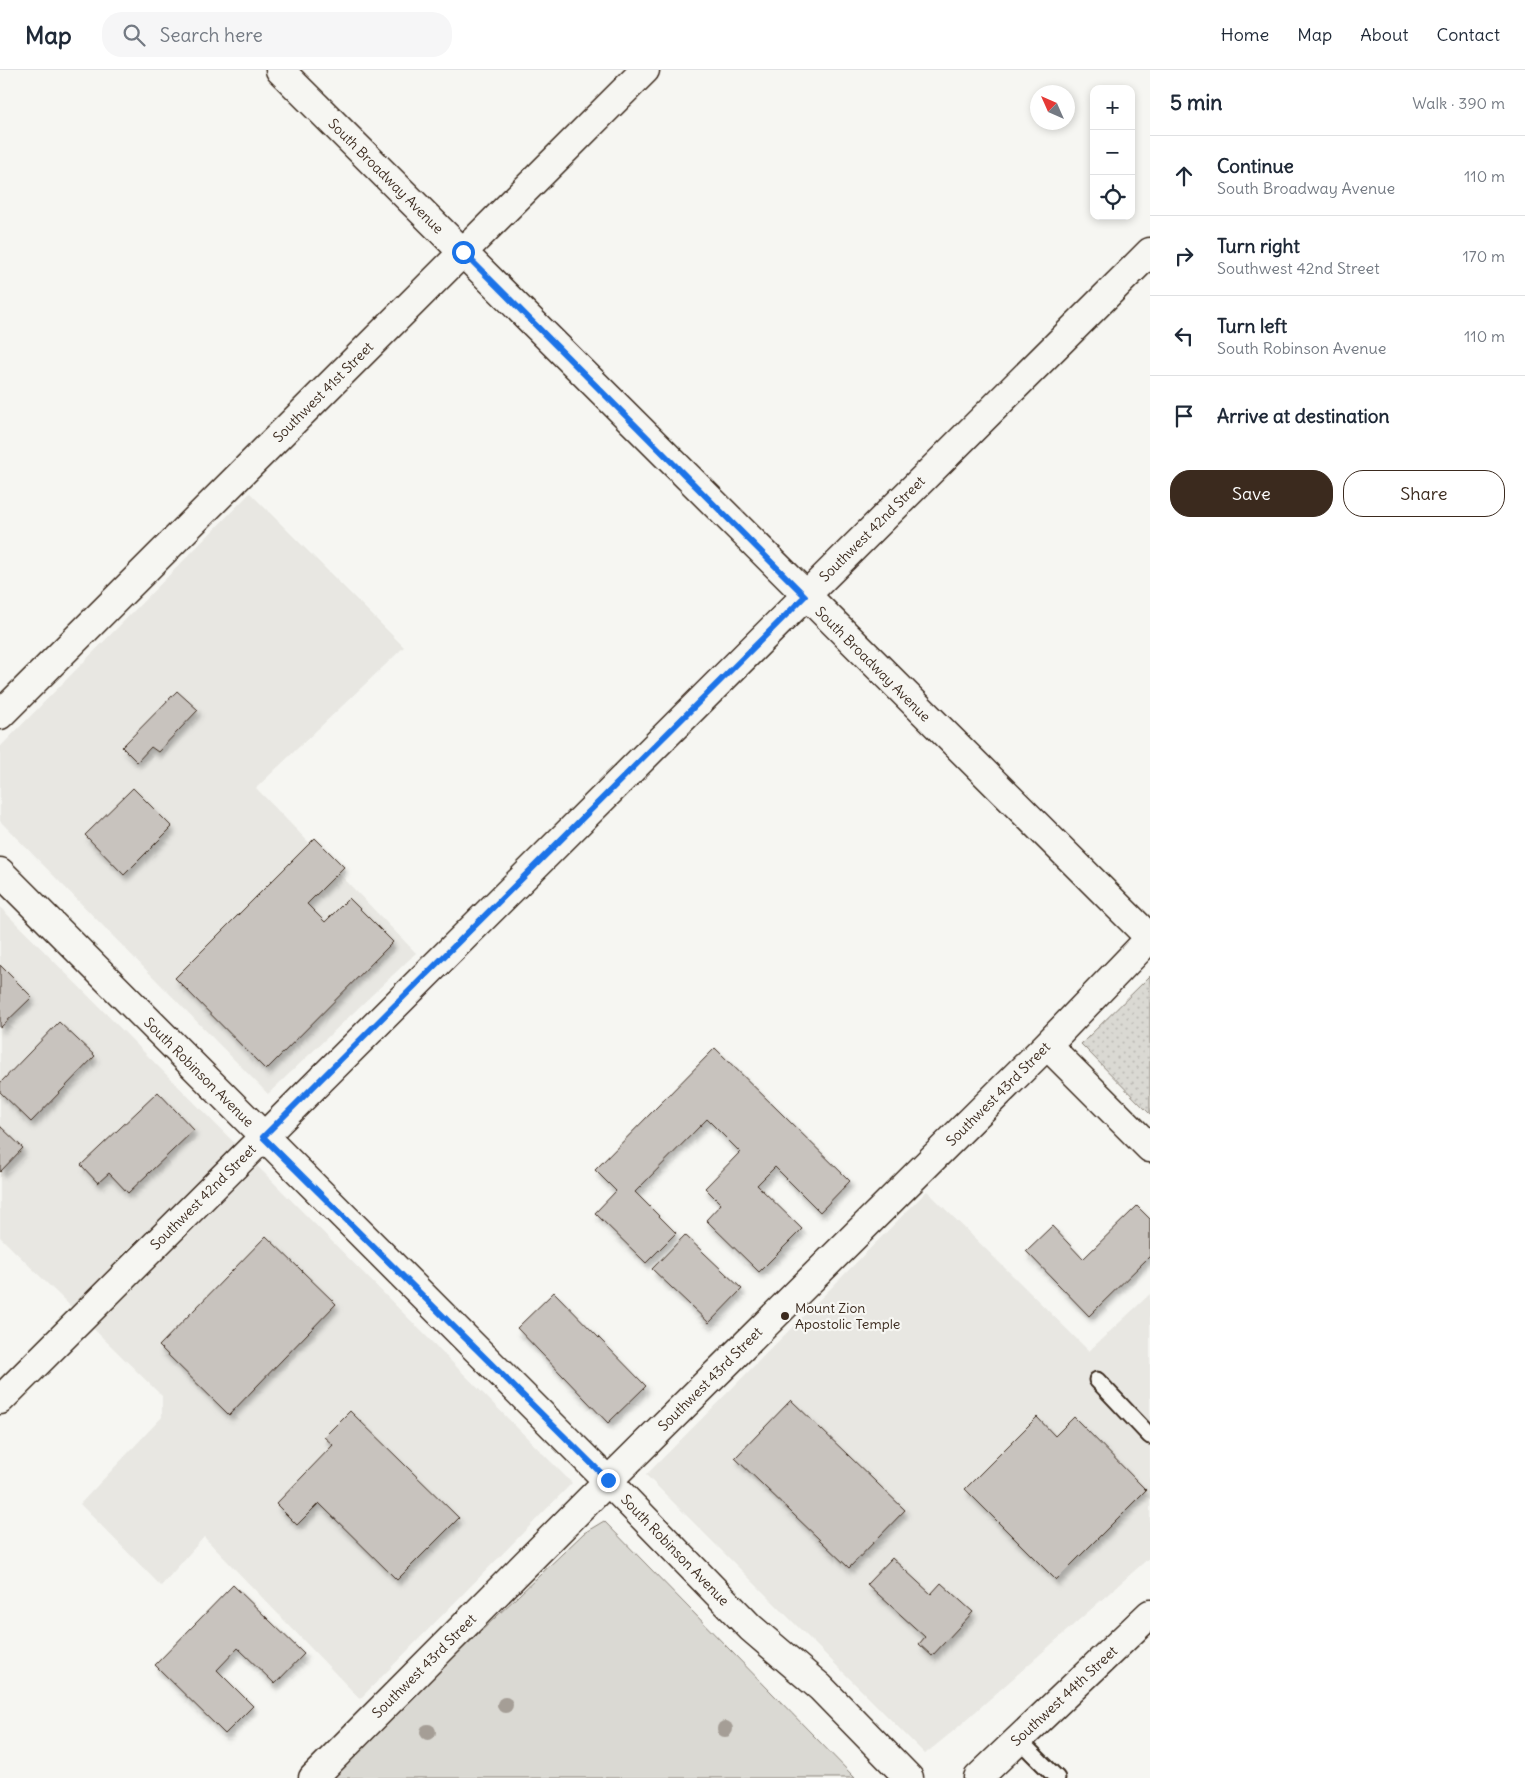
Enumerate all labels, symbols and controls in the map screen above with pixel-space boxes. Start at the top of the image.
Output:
search box [102,12,452,57]
text: Map [25,20,72,50]
icon: search [120,21,148,49]
text: Search here [160,23,263,47]
text: Home [1221,23,1269,46]
text: Map [1297,23,1332,46]
text: About [1360,23,1408,46]
text: Contact [1436,23,1500,46]
north arrow [1030,85,1075,130]
map controls [1090,85,1135,220]
button: + [1090,85,1135,130]
text: 5 min [1170,89,1222,116]
text: Walk · 390 m [1412,93,1505,113]
street label: South Broadway Avenue [325,115,447,237]
button: − [1090,130,1135,175]
text: Continue [1217,154,1294,178]
icon: ahead [1170,162,1198,190]
text: 110 m [1464,166,1505,186]
button: locate [1090,175,1135,220]
text: South Broadway Avenue [1217,178,1395,198]
text: Turn right [1217,234,1300,258]
route start [452,241,475,264]
icon: right [1170,242,1198,270]
text: 170 m [1462,246,1505,266]
text: Southwest 42nd Street [1217,258,1380,278]
text: Turn left [1217,314,1287,338]
icon: left [1170,322,1198,350]
text: 110 m [1464,326,1505,346]
street label: Southwest 41st Street [269,338,377,446]
text: South Robinson Avenue [1217,338,1386,358]
icon: arrive [1170,402,1198,430]
text: Arrive at destination [1217,404,1390,428]
button: Save [1170,470,1333,517]
button: Share [1343,470,1505,517]
street label: Southwest 42nd Street [815,472,929,586]
street label: South Broadway Avenue [812,603,934,725]
street label: South Robinson Avenue [140,1013,258,1131]
street label: Southwest 43rd Street [942,1038,1054,1150]
street label: Southwest 42nd Street [146,1140,260,1254]
place label: Mount Zion Apostolic Temple [795,1299,900,1333]
marker: Mount Zion Apostolic Temple [779,1310,791,1322]
street label: Southwest 43rd Street [654,1323,766,1435]
route end [597,1469,620,1492]
street label: South Robinson Avenue [617,1490,733,1610]
street label: Southwest 43rd Street [368,1610,480,1722]
street label: Southwest 44th Street [1007,1642,1121,1750]

